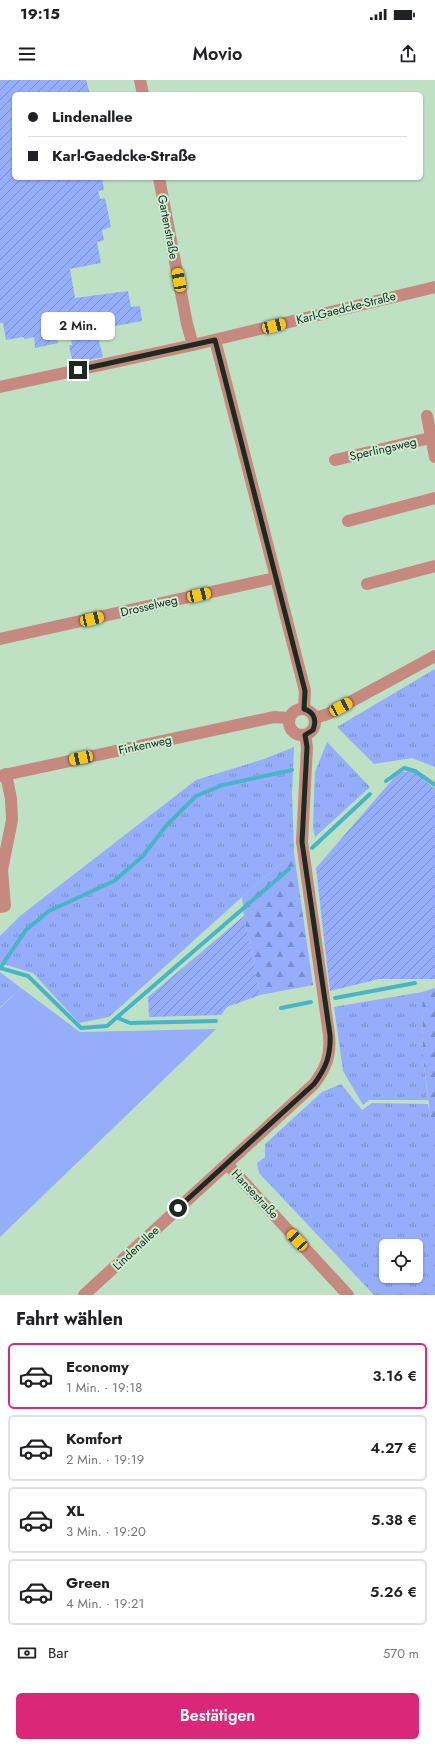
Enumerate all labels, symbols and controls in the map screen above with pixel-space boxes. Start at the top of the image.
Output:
text: 19:15 [20,3,60,25]
text: Movio [193,41,242,67]
icon: menu [16,43,38,65]
icon: share [397,43,419,65]
text: Lindenallee [52,106,133,128]
text: Karl-Gaedcke-Straße [52,145,196,167]
street label: Gartenstraße [153,193,183,261]
car [171,267,187,293]
street label: Karl-Gaedcke-Straße [294,287,398,329]
callout: 2 Min. [41,312,115,340]
text: 2 Min. [59,316,97,335]
car [261,317,287,335]
route end [69,361,87,379]
street label: Sperlingsweg [348,433,418,465]
car [186,586,212,604]
street label: Drosselweg [119,591,179,621]
car [79,610,105,628]
car [328,696,354,718]
street label: Finkenweg [117,731,173,759]
car [68,750,94,766]
street label: Hansestraße [227,1165,283,1223]
route start [169,1199,187,1217]
street label: Lindenallee [109,1222,163,1274]
car [284,1227,310,1253]
map controls [379,1239,423,1283]
button: locate [379,1239,423,1283]
text: Fahrt wählen [16,1306,123,1332]
text: Economy [66,1356,129,1378]
icon: car [18,1358,54,1394]
text: 3.16 € [373,1365,417,1387]
text: 1 Min. · 19:18 [66,1378,142,1397]
text: Komfort [66,1428,122,1450]
icon: car [18,1430,54,1466]
text: 4.27 € [370,1437,417,1459]
text: 2 Min. · 19:19 [66,1450,144,1469]
text: XL [66,1500,84,1522]
icon: car [18,1502,54,1538]
text: 5.38 € [371,1509,417,1531]
text: 3 Min. · 19:20 [66,1522,146,1541]
text: Green [66,1572,110,1594]
icon: car [18,1574,54,1610]
text: 5.26 € [370,1581,417,1603]
text: 4 Min. · 19:21 [66,1594,144,1613]
icon: cash [16,1642,38,1664]
text: Bar [48,1642,69,1664]
text: 570 m [383,1644,419,1663]
button: Bestätigen [16,1693,419,1739]

